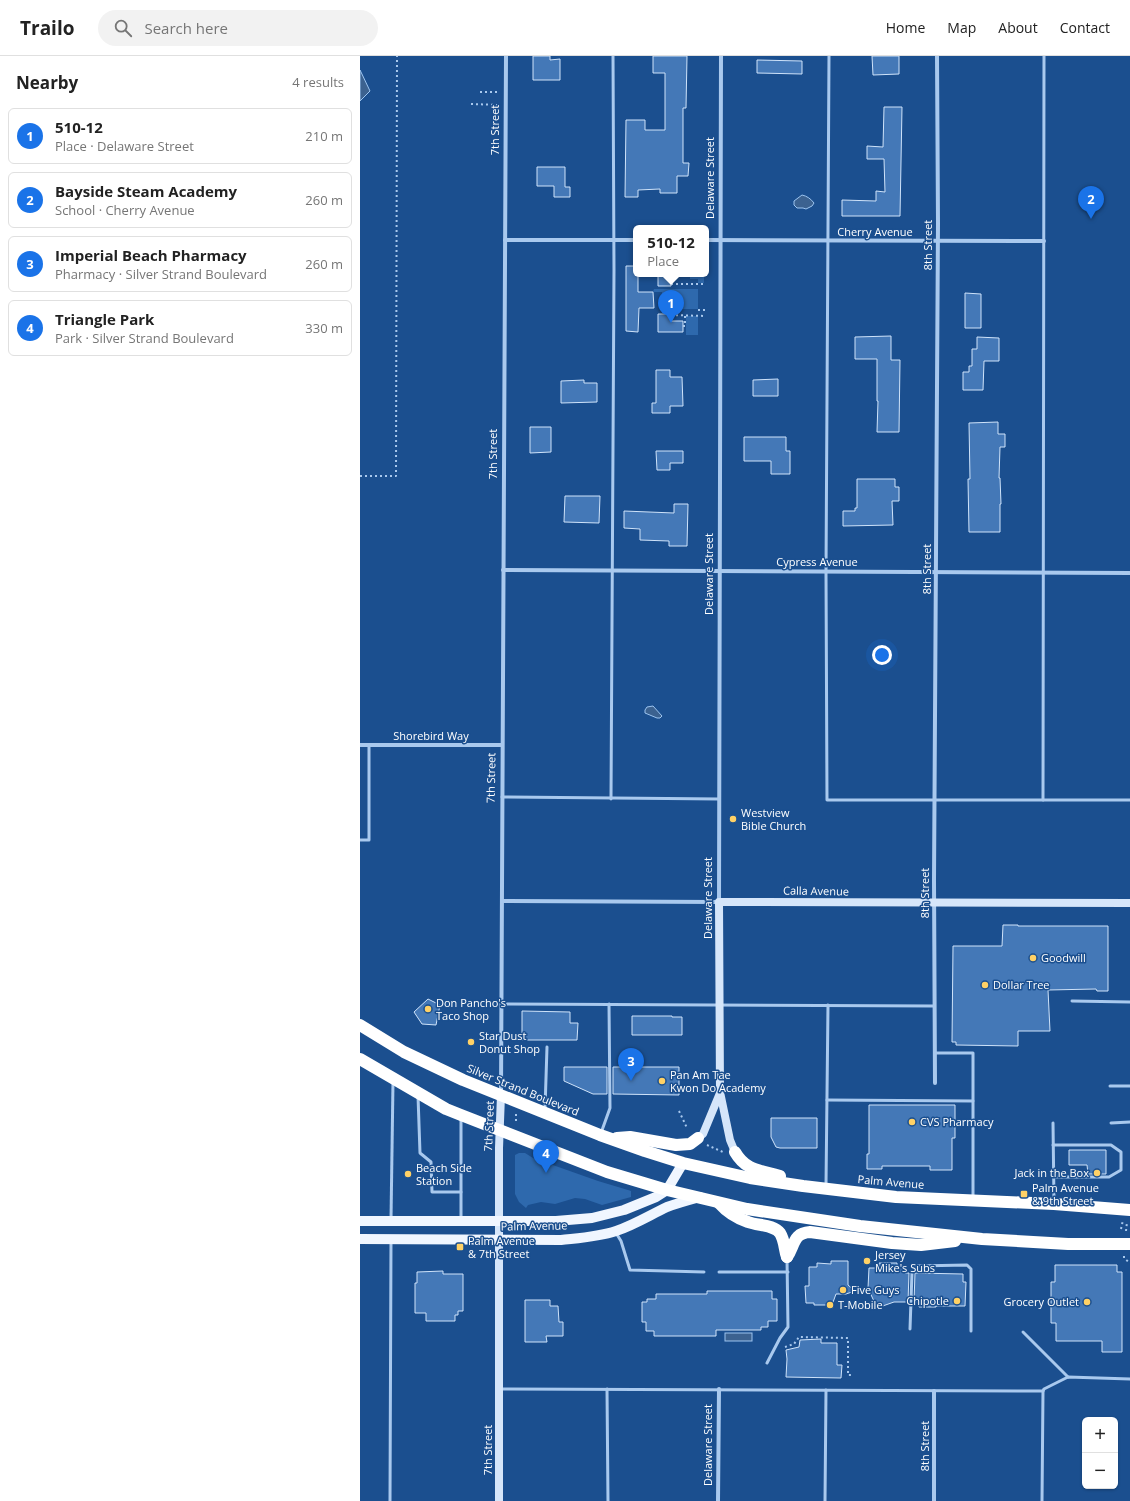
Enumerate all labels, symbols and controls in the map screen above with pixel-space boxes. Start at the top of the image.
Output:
search box [98,10,378,46]
text: Trailo [20,15,74,41]
icon: search [112,17,134,39]
text: Search here [144,18,228,38]
text: Home [886,18,925,37]
text: Map [947,18,976,37]
text: About [998,18,1038,37]
text: Contact [1060,18,1110,37]
text: Nearby [16,71,78,94]
text: 4 results [292,73,344,91]
street label: 7th Street [487,105,502,155]
text: 510-12 [55,117,103,137]
text: 1 [26,127,34,145]
text: 210 m [305,127,343,145]
text: Place · Delaware Street [55,137,194,155]
street label: Delaware Street [702,137,717,219]
text: Bayside Steam Academy [55,181,237,201]
pin: 2 [1078,186,1104,219]
text: 2 [26,191,34,209]
text: 260 m [305,191,343,209]
text: School · Cherry Avenue [55,201,195,219]
street label: 8th Street [920,220,935,270]
street label: Cherry Avenue [837,224,913,239]
popup [633,225,709,277]
text: 510-12 [647,232,695,252]
text: Imperial Beach Pharmacy [55,245,247,265]
text: Place [647,252,679,270]
text: 3 [26,255,34,273]
text: 260 m [305,255,343,273]
text: Pharmacy · Silver Strand Boulevard [55,265,267,283]
pin: 1 [658,290,684,323]
text: Triangle Park [55,309,154,329]
text: 4 [26,319,34,337]
text: 330 m [305,319,343,337]
text: Park · Silver Strand Boulevard [55,329,234,347]
street label: 7th Street [485,429,500,479]
street label: Delaware Street [701,533,716,615]
street label: 8th Street [919,544,934,594]
street label: Cypress Avenue [776,554,858,569]
your location [872,645,892,665]
street label: Shorebird Way [393,728,469,743]
street label: 7th Street [483,753,498,803]
place label: Westview Bible Church [741,805,806,833]
marker: Westview Bible Church [728,814,738,824]
street label: Delaware Street [700,857,715,939]
street label: 8th Street [917,868,932,918]
street label: Calla Avenue [783,882,849,899]
place label: Goodwill [1041,950,1086,965]
marker: Goodwill [1028,953,1038,963]
place label: Dollar Tree [993,977,1050,992]
marker: Dollar Tree [980,980,990,990]
place label: Don Pancho's Taco Shop [436,995,506,1023]
marker: Don Pancho's Taco Shop [423,1004,433,1014]
place label: Star Dust Donut Shop [479,1028,540,1056]
marker: Star Dust Donut Shop [466,1037,476,1047]
pin: 3 [618,1048,644,1081]
street label: Silver Strand Boulevard [465,1060,582,1119]
place label: Pan Am Tae Kwon Do Academy [670,1067,766,1095]
marker: Pan Am Tae Kwon Do Academy [657,1076,667,1086]
street label: 7th Street [480,1100,497,1152]
place label: CVS Pharmacy [920,1114,994,1129]
marker: CVS Pharmacy [907,1117,917,1127]
pin: 4 [533,1140,559,1173]
place label: Beach Side Station [416,1160,472,1188]
place label: Jack in the Box [1013,1165,1089,1180]
marker: Jack in the Box [1092,1168,1102,1178]
marker: Beach Side Station [403,1169,413,1179]
street label: Palm Avenue [857,1171,925,1192]
place label: Palm Avenue & 9th Street [1032,1180,1099,1208]
marker: Palm Avenue & 9th Street [1019,1189,1029,1199]
street label: Palm Avenue [500,1217,568,1234]
place label: Palm Avenue & 7th Street [468,1233,535,1261]
marker: Palm Avenue & 7th Street [455,1242,465,1252]
place label: Jersey Mike's Subs [874,1247,935,1275]
marker: Jersey Mike's Subs [862,1256,872,1266]
place label: Five Guys [851,1282,899,1297]
marker: Five Guys [838,1285,848,1295]
place label: Chipotle [906,1293,949,1308]
place label: Grocery Outlet [1003,1294,1079,1309]
marker: Chipotle [952,1296,962,1306]
place label: T-Mobile [838,1297,883,1312]
marker: Grocery Outlet [1082,1297,1092,1307]
marker: T-Mobile [825,1300,835,1310]
street label: Delaware Street [700,1404,715,1486]
map controls [1082,1417,1118,1489]
button: + [1082,1417,1118,1453]
street label: 8th Street [917,1421,932,1471]
street label: 7th Street [480,1425,495,1475]
button: − [1082,1453,1118,1489]

